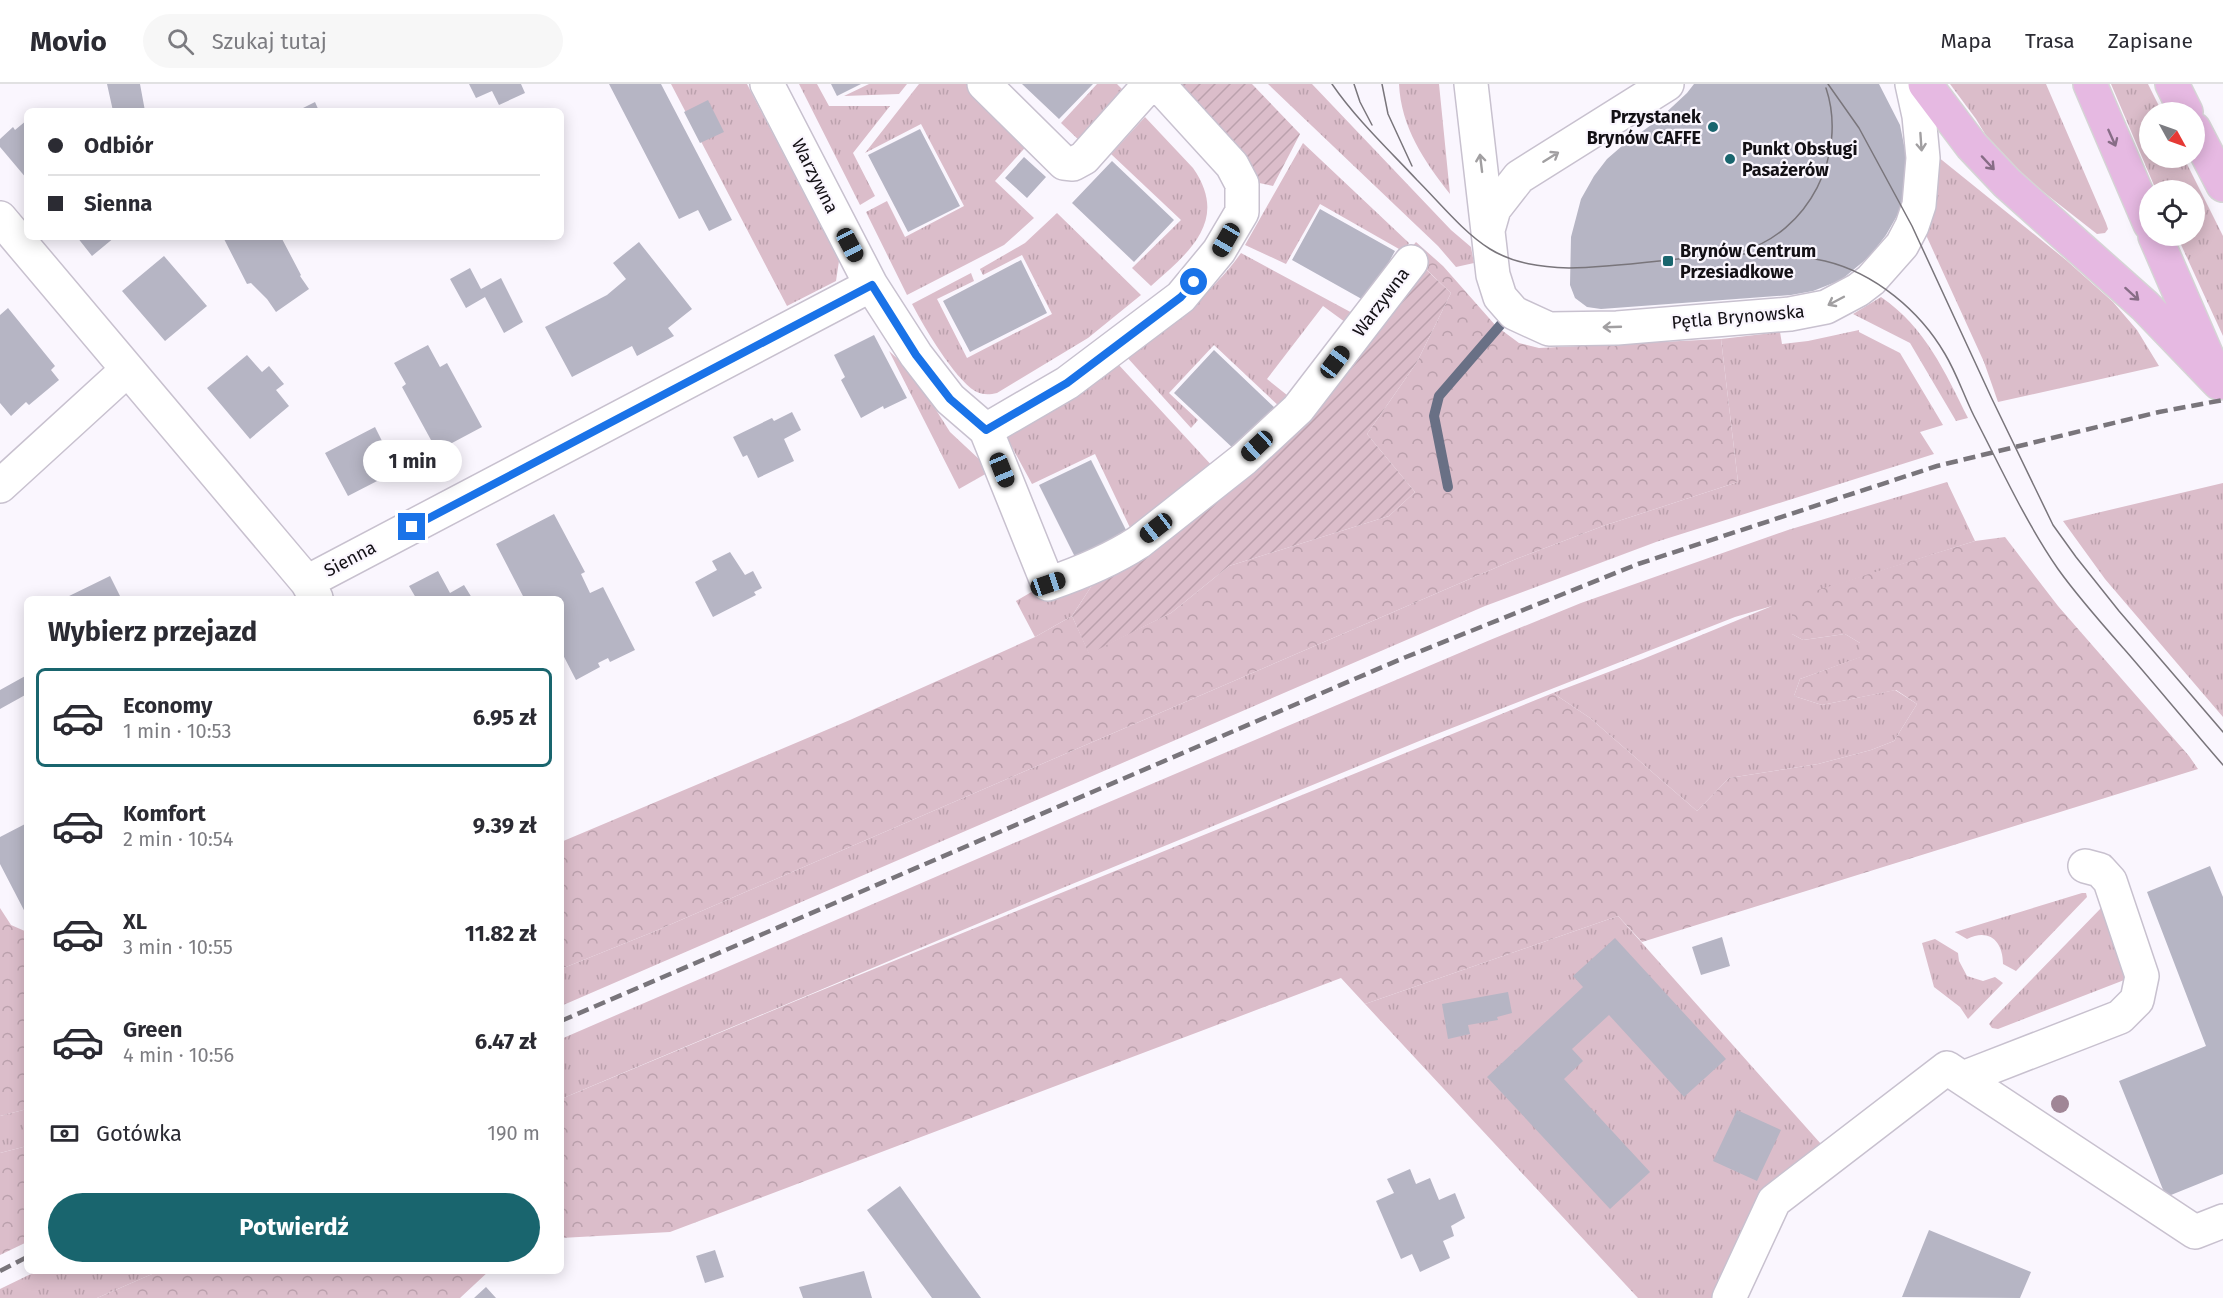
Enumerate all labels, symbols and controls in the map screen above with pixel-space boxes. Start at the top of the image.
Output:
search box [143,14,563,68]
text: Movio [30,25,107,58]
icon: search [164,25,197,58]
text: Szukaj tutaj [212,28,327,55]
text: Mapa [1940,28,1992,54]
text: Trasa [2025,28,2075,54]
text: Zapisane [2108,28,2193,54]
north arrow [2139,102,2205,168]
map controls [2139,102,2205,246]
place label: Przystanek Brynów CAFFE [1587,106,1702,149]
marker: Przystanek Brynów CAFFE [1706,120,1720,134]
one-way arrow [2107,129,2118,147]
one-way arrow [1916,131,1927,151]
text: Odbiór [84,132,153,159]
street label: Warzywna [787,135,843,217]
place label: Punkt Obsługi Pasażerów [1742,138,1858,181]
one-way arrow [1542,150,1559,162]
marker: Punkt Obsługi Pasażerów [1723,152,1737,166]
one-way arrow [1475,154,1486,174]
one-way arrow [1981,155,1995,170]
button: locate [2139,180,2205,246]
text: Sienna [84,190,152,217]
car [1209,220,1243,260]
car [834,225,866,265]
place label: Brynów Centrum Przesiadkowe [1680,240,1816,283]
marker: Brynów Centrum Przesiadkowe [1661,254,1675,268]
street label: Warzywna [1348,263,1414,341]
route start [1180,268,1207,295]
one-way arrow [2124,287,2139,301]
one-way arrow [1828,296,1846,308]
street label: Pętla Brynowska [1670,300,1806,334]
one-way arrow [1602,322,1622,333]
car [1317,342,1353,382]
car [1238,427,1276,465]
callout: 1 min [362,440,462,482]
text: 1 min [388,449,437,473]
car [987,450,1017,490]
car [1136,510,1176,546]
route end [398,513,425,540]
street label: Sienna [320,536,380,582]
car [1028,570,1068,598]
text: Wybierz przejazd [48,616,257,648]
icon: car [51,691,105,745]
text: Economy [123,692,212,719]
text: 6.95 zł [473,704,537,731]
text: 1 min · 10:53 [123,719,231,743]
icon: car [51,799,105,853]
text: Komfort [123,800,206,827]
text: 9.39 zł [473,812,537,839]
text: 2 min · 10:54 [123,827,233,851]
icon: car [51,907,105,961]
text: XL [123,908,147,935]
text: 11.82 zł [465,920,537,947]
text: 3 min · 10:55 [123,935,233,959]
icon: car [51,1015,105,1069]
text: Green [123,1016,182,1043]
text: 6.47 zł [475,1028,537,1055]
text: 4 min · 10:56 [123,1043,234,1067]
icon: cash [48,1117,81,1150]
text: Gotówka [96,1120,182,1147]
text: 190 m [487,1121,540,1145]
button: Potwierdź [48,1193,540,1262]

